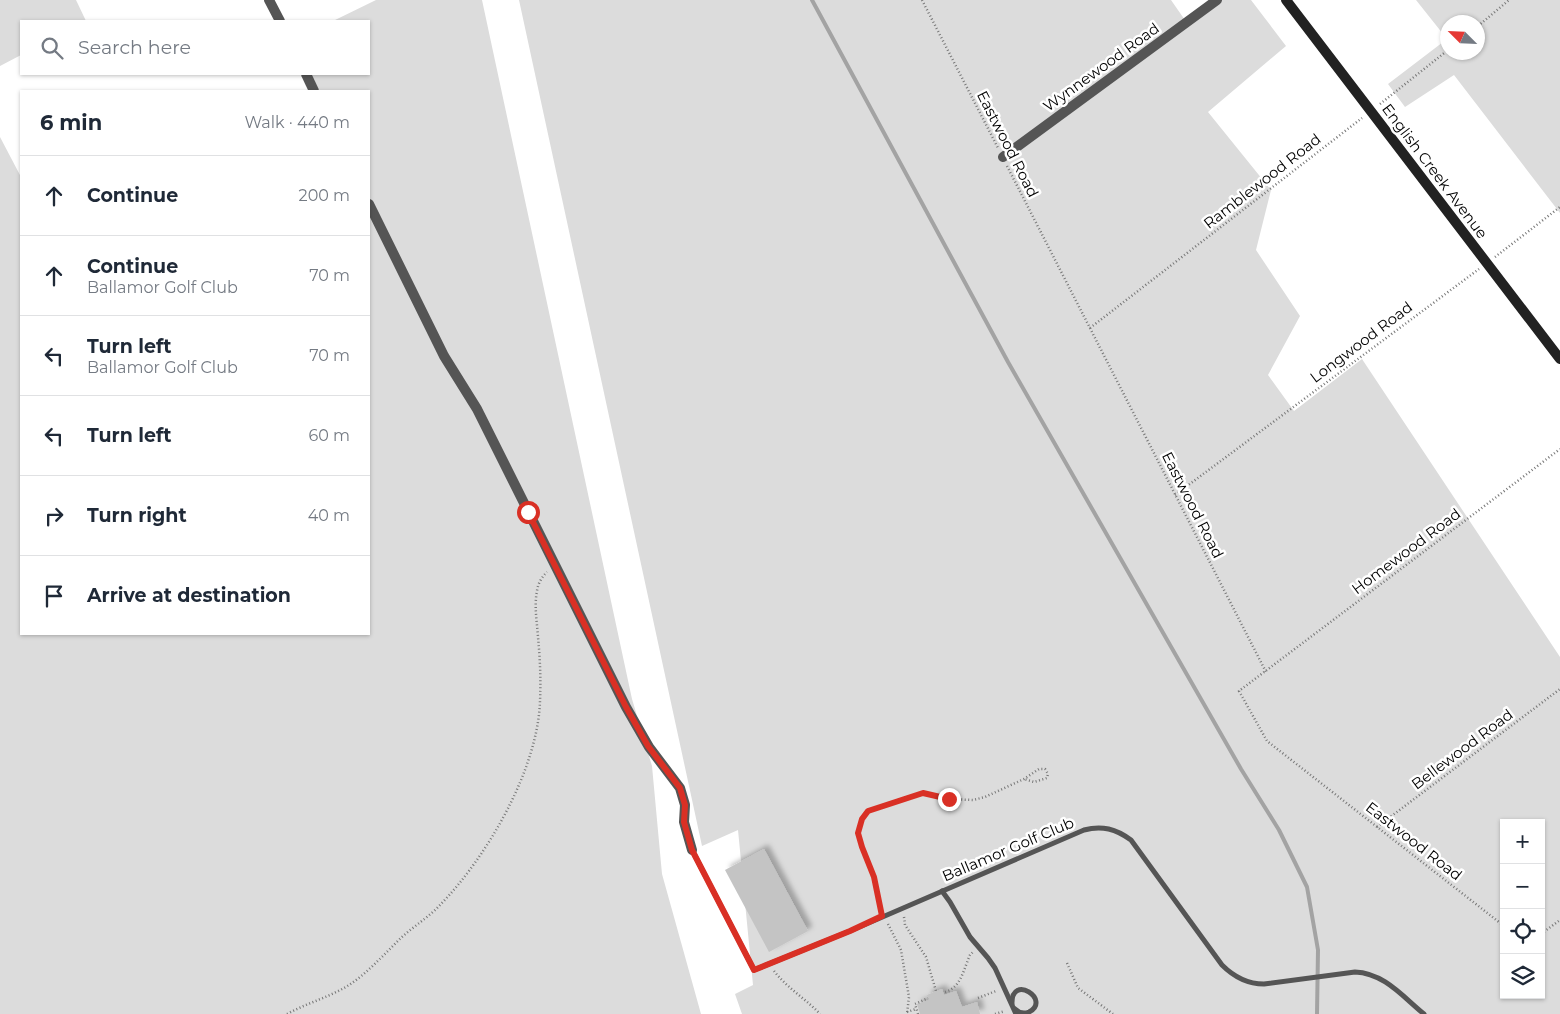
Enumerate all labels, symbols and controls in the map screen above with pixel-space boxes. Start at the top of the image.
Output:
north arrow [1440,15,1485,60]
street label: Wynnewood Road [1039,18,1163,116]
search box [20,20,370,75]
icon: search [38,34,66,62]
text: Search here [78,36,191,59]
street label: Eastwood Road [973,88,1043,200]
street label: English Creek Avenue [1378,100,1492,242]
text: 6 min [40,110,102,135]
text: Walk · 440 m [244,113,350,132]
street label: Ramblewood Road [1200,129,1324,233]
icon: ahead [40,182,68,210]
text: Continue [87,184,178,207]
text: 200 m [299,186,350,205]
text: Continue [87,255,178,278]
icon: ahead [40,262,68,290]
text: 70 m [309,266,350,285]
text: Ballamor Golf Club [87,278,238,297]
street label: Longwood Road [1306,297,1416,387]
text: Turn left [87,335,172,358]
icon: left [40,342,68,370]
text: 70 m [309,346,350,365]
text: Ballamor Golf Club [87,358,238,377]
icon: left [40,422,68,450]
text: Turn left [87,424,172,447]
text: 60 m [308,426,350,445]
street label: Eastwood Road [1158,449,1228,561]
route start [517,501,540,524]
icon: right [40,502,68,530]
text: Turn right [87,504,187,527]
street label: Homewood Road [1348,504,1464,598]
text: 40 m [308,506,350,525]
icon: arrive [40,582,68,610]
text: Arrive at destination [87,584,291,607]
street label: Bellewood Road [1407,705,1517,793]
route end [938,788,961,811]
street label: Eastwood Road [1362,797,1466,885]
street label: Ballamor Golf Club [939,813,1077,885]
map controls [1500,819,1545,999]
button: + [1500,819,1545,864]
button: − [1500,864,1545,909]
button: locate [1500,909,1545,954]
button: layers [1500,954,1545,999]

